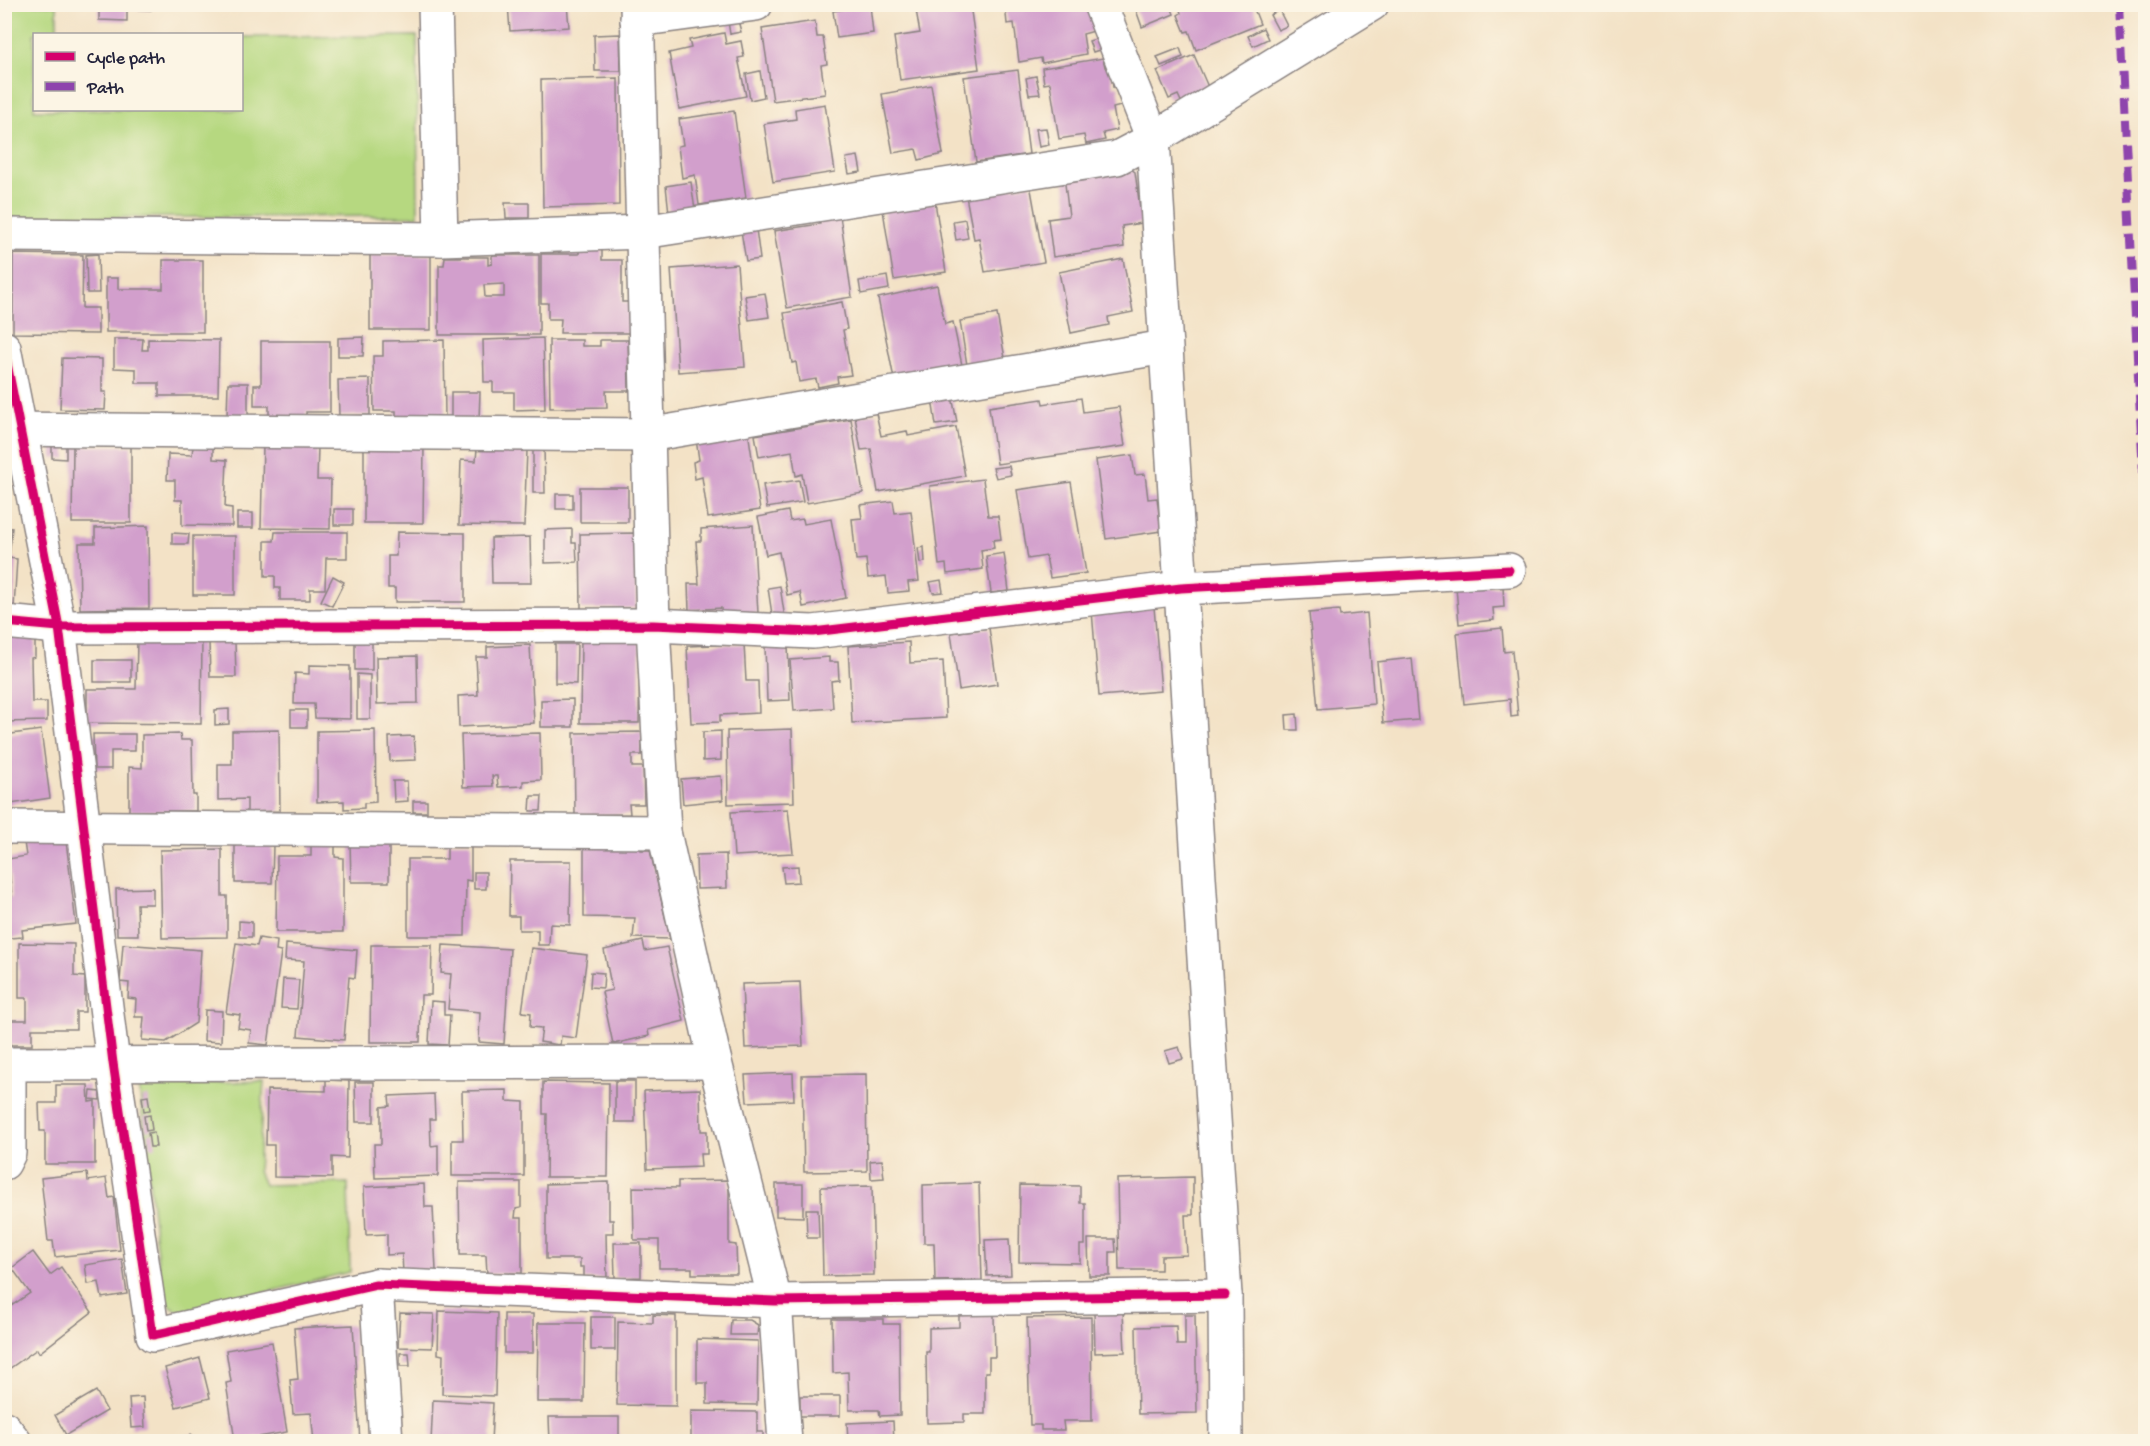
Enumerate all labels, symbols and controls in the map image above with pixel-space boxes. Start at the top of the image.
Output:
legend [33,33,243,111]
text: Cycle path [87,49,165,70]
text: Path [86,79,124,100]

